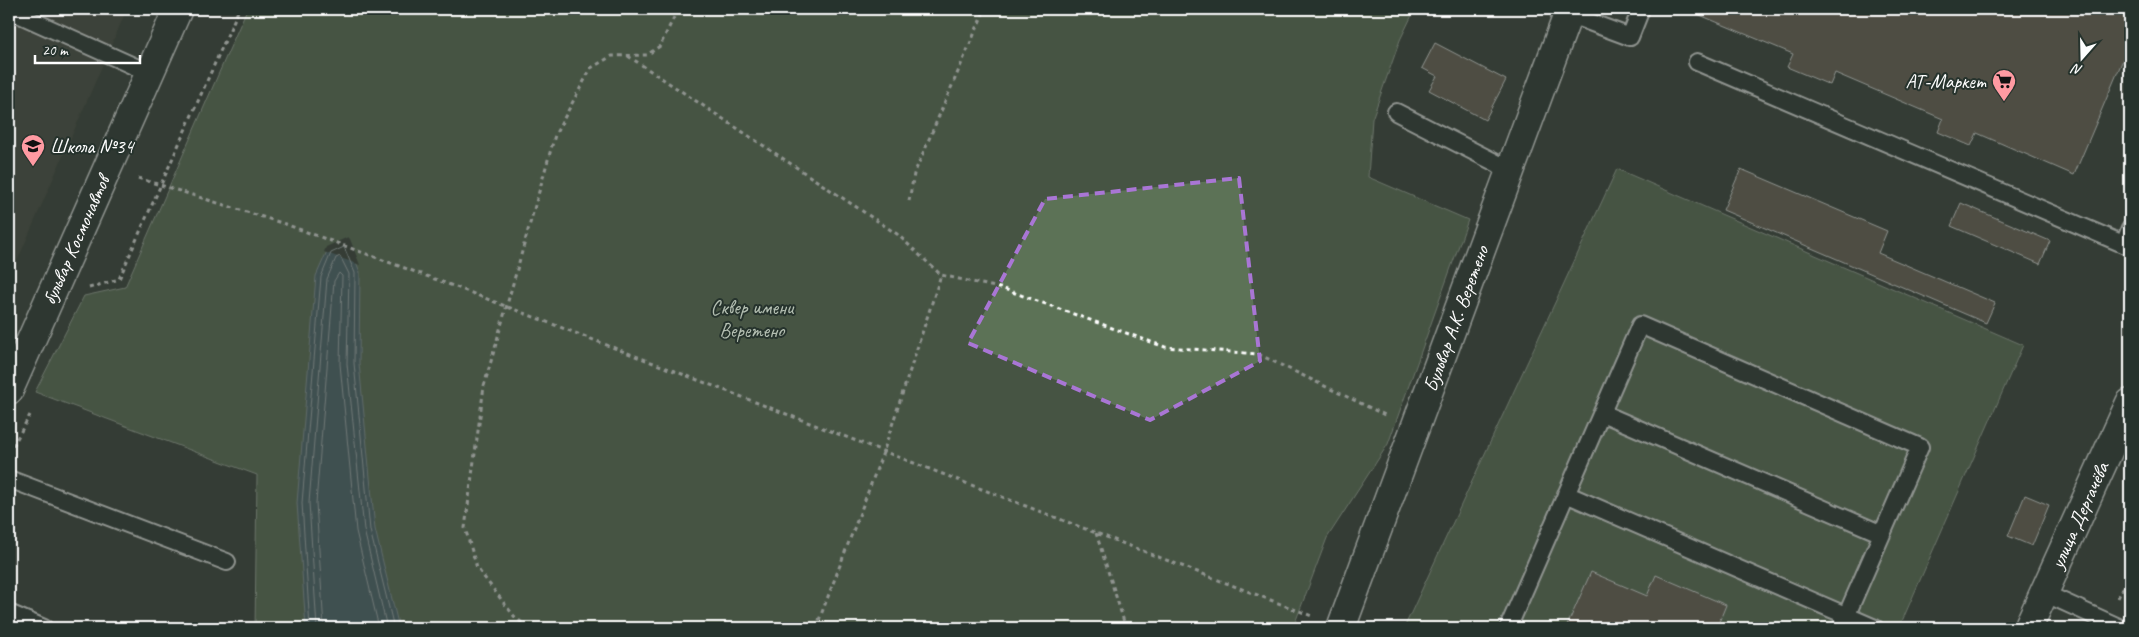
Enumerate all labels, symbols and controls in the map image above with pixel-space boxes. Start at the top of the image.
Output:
scale bar [35,32,140,64]
north arrow [2056,32,2106,82]
text: 20 m [42,41,69,60]
text: N [2069,59,2085,79]
supermarket icon: АТ-Маркет [1991,68,2017,102]
place label: АТ-Маркет [1906,69,1987,94]
school or university icon: Школа №34 [20,133,46,167]
place label: Школа №34 [50,134,135,159]
street label: бульвар Космонавтов [36,169,116,308]
street label: Бульвар А.К. Веретено [1417,241,1494,395]
park label: Сквер имени Веретено [711,295,795,343]
street label: улица Дергачёва [2044,457,2115,573]

